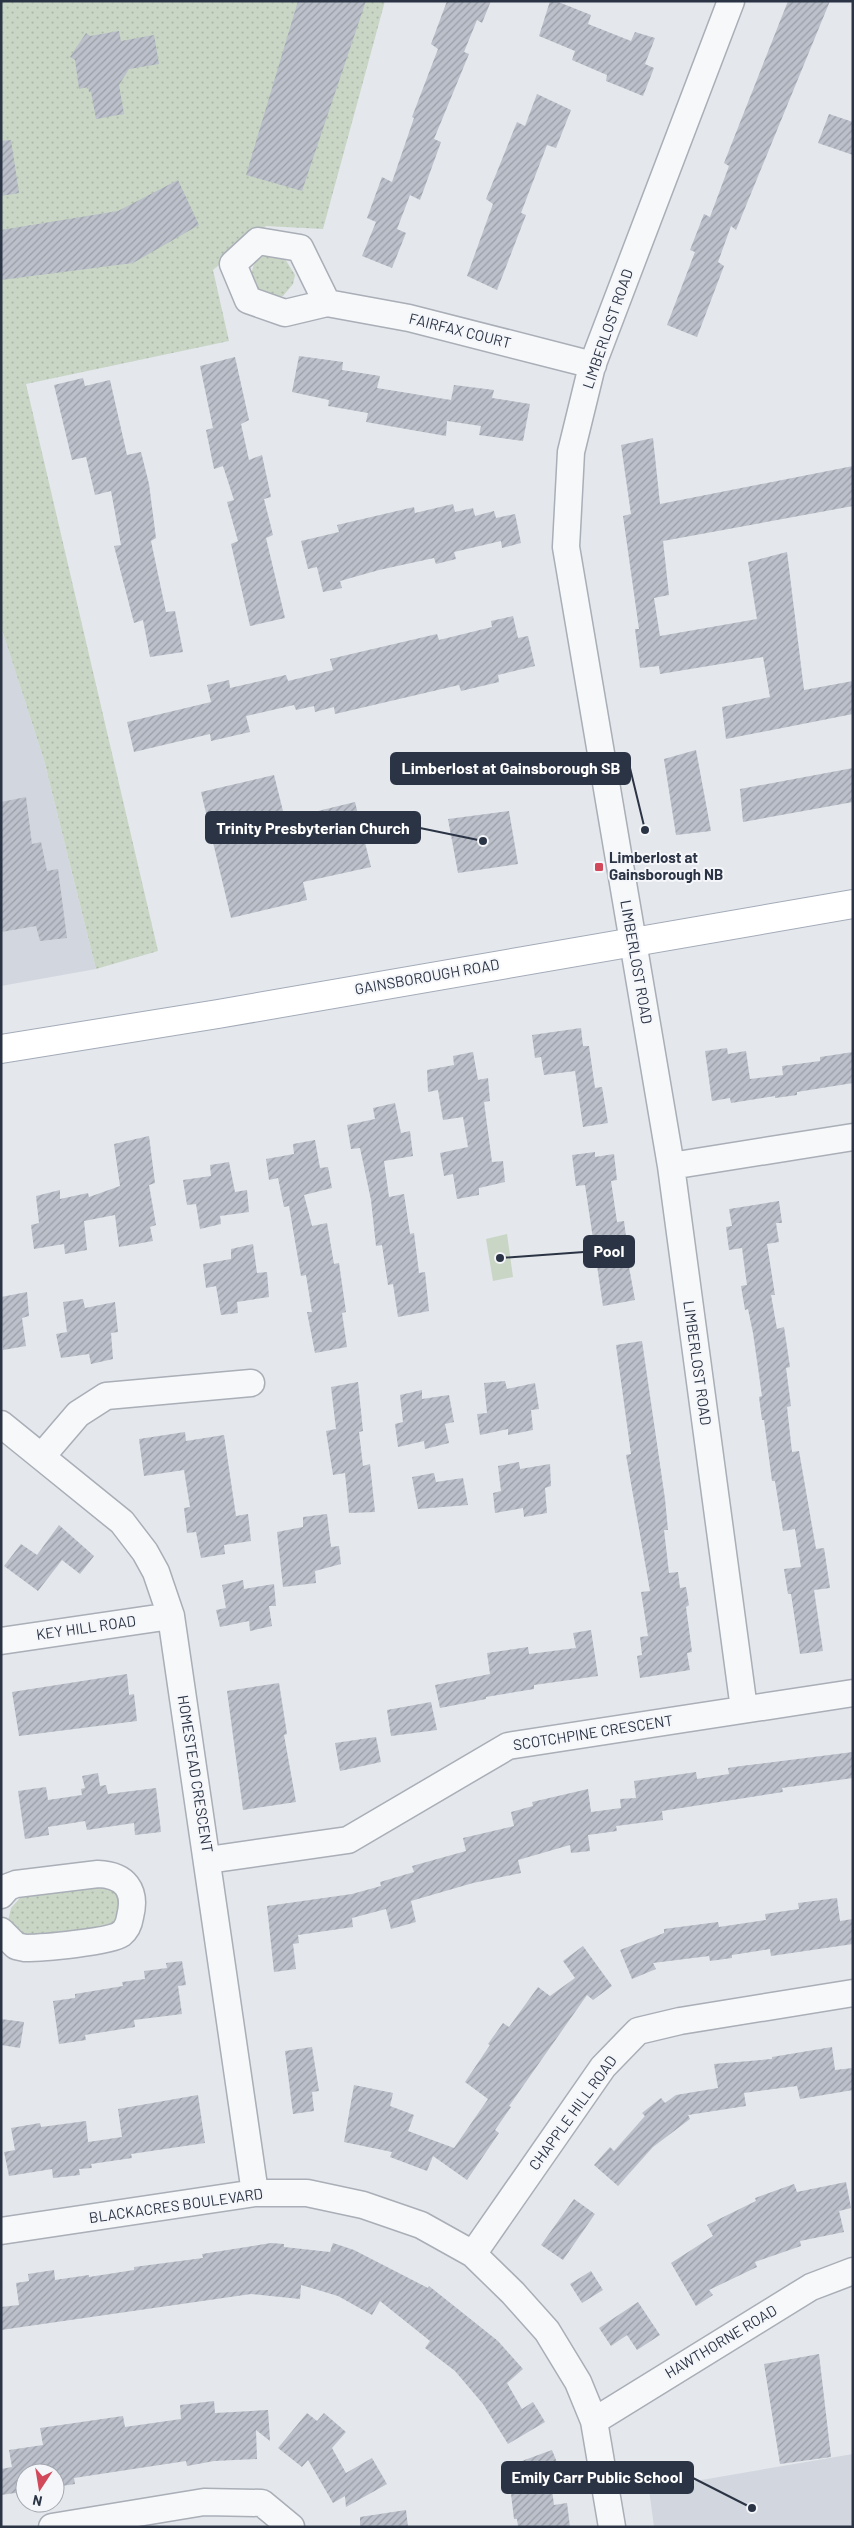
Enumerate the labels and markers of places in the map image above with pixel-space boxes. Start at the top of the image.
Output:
callout: Limberlost at Gainsborough SB [391,753,630,784]
callout: Trinity Presbyterian Church [206,812,420,843]
place label: Limberlost at Gainsborough NB [609,848,723,883]
marker: Limberlost at Gainsborough NB [593,861,605,873]
callout: Pool [584,1236,634,1267]
callout: Emily Carr Public School [502,2462,693,2493]

